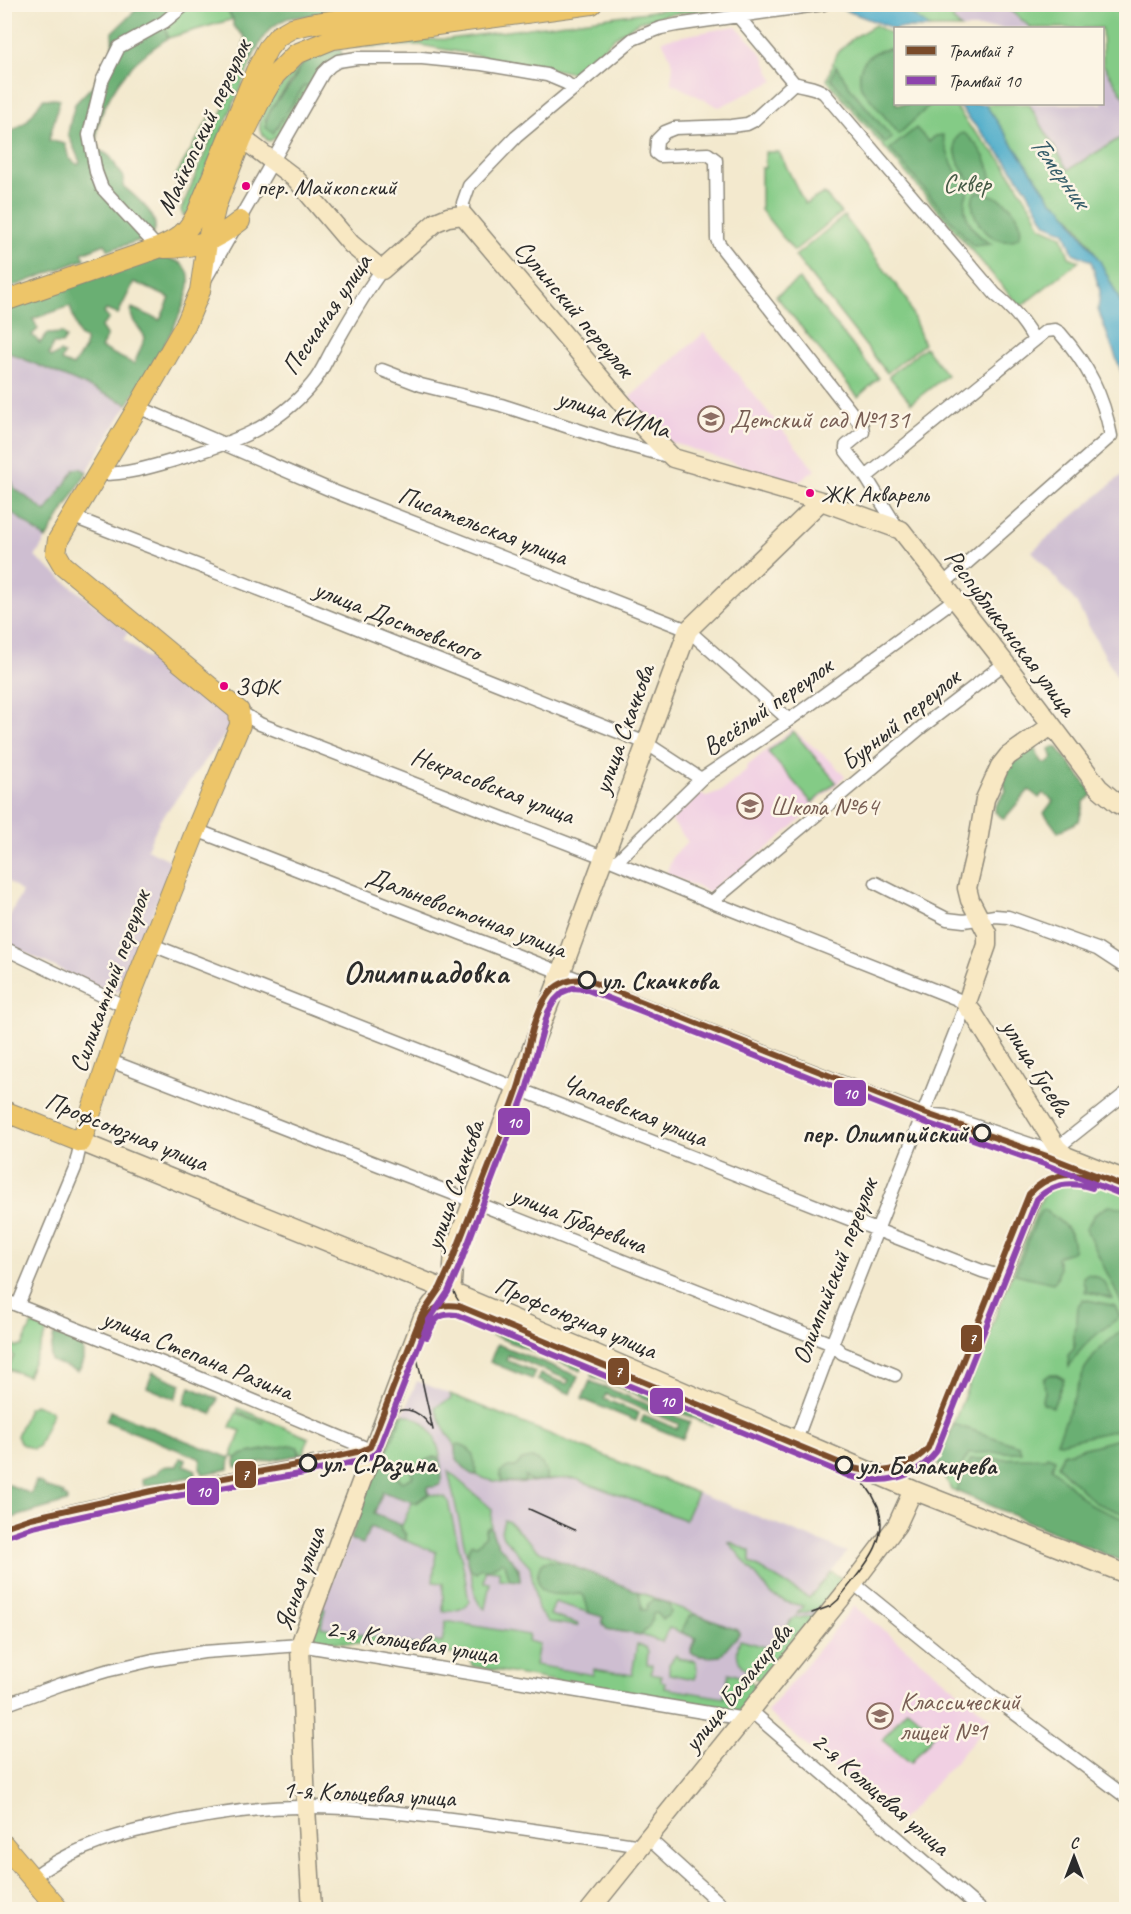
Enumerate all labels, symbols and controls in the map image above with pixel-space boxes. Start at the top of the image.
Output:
legend [894,27,1104,105]
street label: Майкопский переулок [148,32,260,220]
text: Трамвай 7 [948,40,1014,62]
text: Трамвай 10 [948,70,1023,92]
water label: Темерник [1022,128,1101,218]
park label: Сквер [943,167,993,200]
place label: пер. Майкопский [257,172,399,202]
marker: пер. Майкопский [240,180,252,192]
street label: Сулинский переулок [507,233,643,386]
street label: Песчаная улица [274,246,380,381]
street label: улица КИМа [552,380,676,447]
place label: Детский сад №131 [730,403,911,436]
school or university icon: Детский сад №131 [696,404,726,434]
street label: Писательская улица [394,478,574,573]
place label: ЖК Акварель [821,479,930,509]
marker: ЖК Акварель [804,487,816,499]
street label: Республиканская улица [937,542,1086,724]
street label: улица Достоевского [308,571,489,670]
street label: Весёлый переулок [696,648,841,763]
street label: улица Скачкова [584,658,663,800]
street label: Бурный переулок [834,660,969,778]
place label: ЗФК [235,672,282,702]
marker: ЗФК [218,680,230,692]
street label: Некрасовская улица [407,739,581,832]
place label: Школа №64 [770,790,881,823]
school or university icon: Школа №64 [735,791,765,821]
street label: Дальневосточная улица [362,859,573,966]
street label: Силикатный переулок [61,883,159,1077]
district label: Олимпиадовка [343,952,511,993]
place label: ул. Скачкова [599,964,720,997]
marker: ул. Скачкова [578,971,596,989]
street label: улица Гусева [993,1011,1080,1124]
street label: Чапаевская улица [557,1066,714,1155]
line badge: 10 [833,1079,867,1107]
street label: Профсоюзная улица [40,1084,215,1181]
text: 10 [843,1084,859,1104]
line badge: 10 [497,1107,531,1136]
text: 10 [507,1113,523,1133]
street label: улица Скачкова [416,1114,493,1256]
place label: пер. Олимпийский [802,1117,970,1150]
marker: пер. Олимпийский [973,1124,991,1142]
street label: Олимпийский переулок [784,1171,886,1369]
street label: улица Губаревича [504,1177,653,1262]
street label: Профсоюзная улица [489,1269,663,1368]
street label: улица Степана Разина [96,1301,300,1409]
line badge: 7 [960,1324,983,1353]
text: 7 [968,1329,977,1349]
line badge: 7 [607,1357,630,1386]
text: 7 [614,1362,623,1382]
line badge: 10 [649,1387,684,1415]
text: 10 [660,1392,676,1412]
place label: ул. С.Разина [320,1447,439,1480]
place label: ул. Балакирева [856,1449,998,1482]
marker: ул. С.Разина [299,1454,317,1472]
marker: ул. Балакирева [835,1456,853,1474]
line badge: 7 [234,1460,257,1489]
text: 7 [241,1465,250,1485]
line badge: 10 [186,1477,220,1506]
text: 10 [196,1482,212,1502]
street label: Ясная улица [266,1521,333,1635]
street label: 2-я Кольцевая улица [324,1612,502,1672]
street label: улица Балакирева [674,1615,800,1760]
place label: Классический лицей №1 [900,1685,1022,1748]
school or university icon: Классический лицей №1 [865,1701,895,1731]
street label: 2-я Кольцевая улица [804,1724,958,1864]
street label: 1-я Кольцевая улица [282,1772,458,1815]
north arrow [1044,1827,1104,1887]
text: С [1070,1833,1080,1853]

